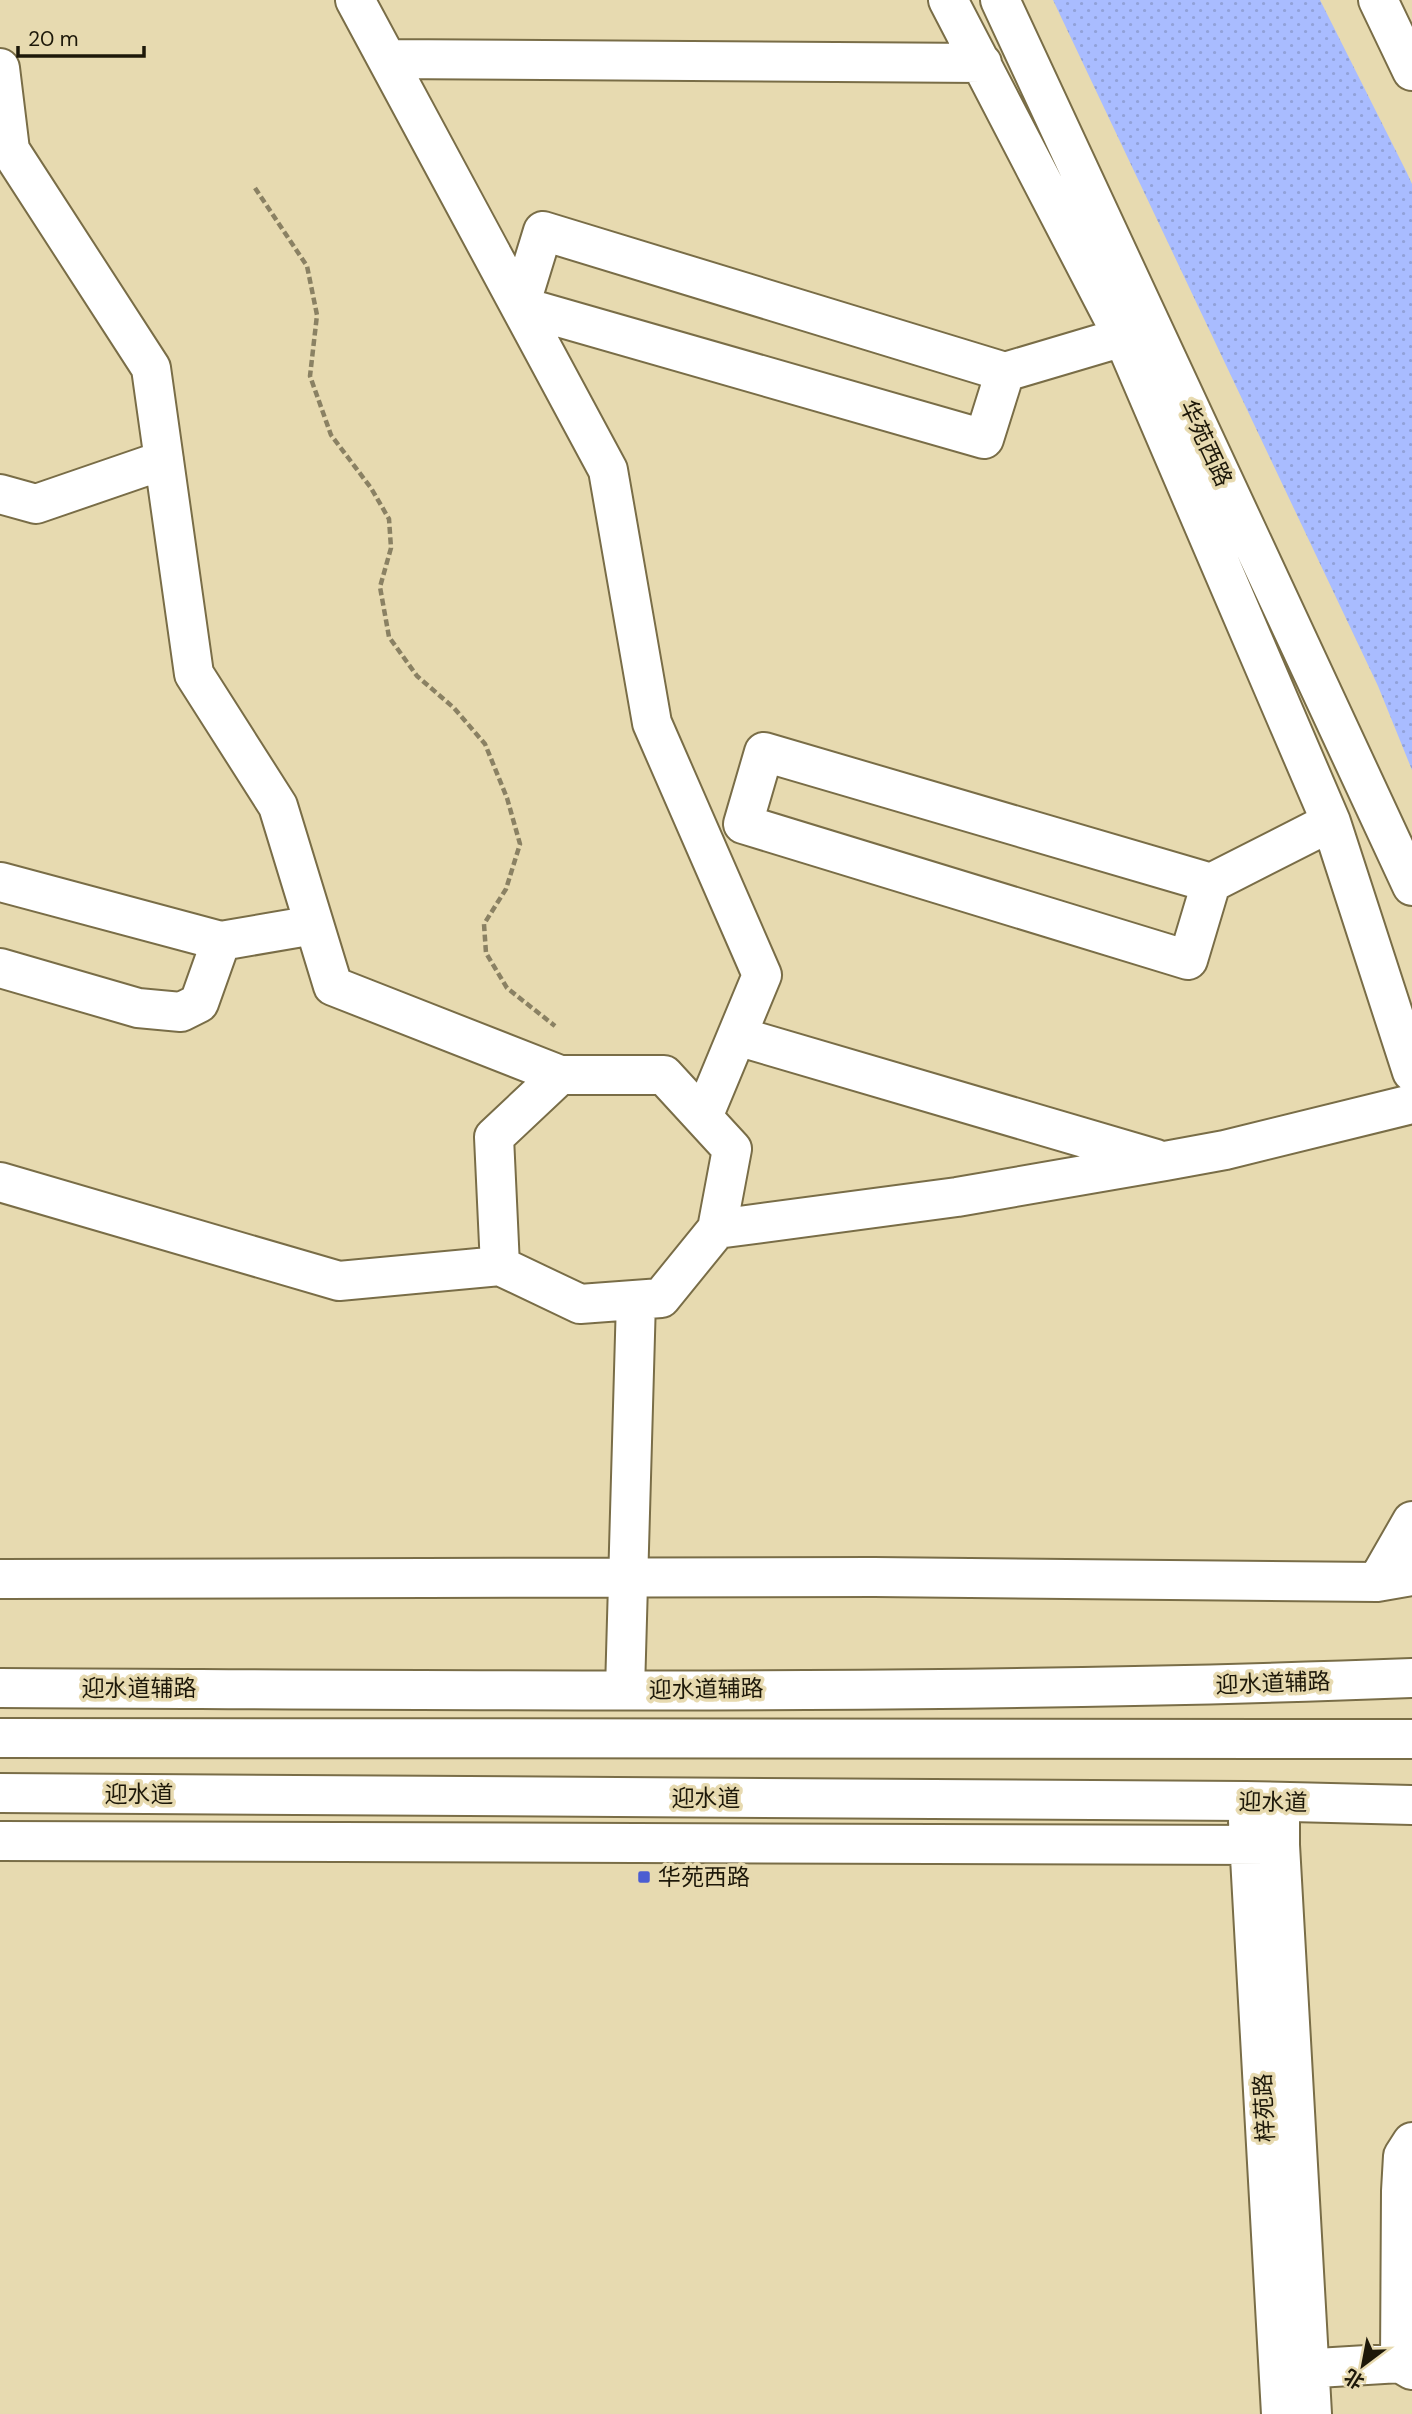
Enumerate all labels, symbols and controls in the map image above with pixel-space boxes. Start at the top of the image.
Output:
scale bar [18,14,144,58]
text: 20 m [28,25,79,53]
street label: 华苑西路 [1173,395,1239,491]
street label: 迎水道辅路 [1215,1666,1331,1700]
street label: 迎水道辅路 [82,1673,197,1703]
street label: 迎水道辅路 [648,1673,764,1705]
street label: 迎水道 [105,1779,174,1809]
street label: 迎水道 [672,1783,741,1813]
street label: 迎水道 [1238,1786,1308,1818]
place label: 华苑西路 [658,1862,750,1892]
marker: 华苑西路 [636,1869,652,1885]
street label: 梓苑路 [1247,2073,1281,2143]
north arrow [1328,2330,1398,2400]
text: 北 [1340,2363,1369,2395]

